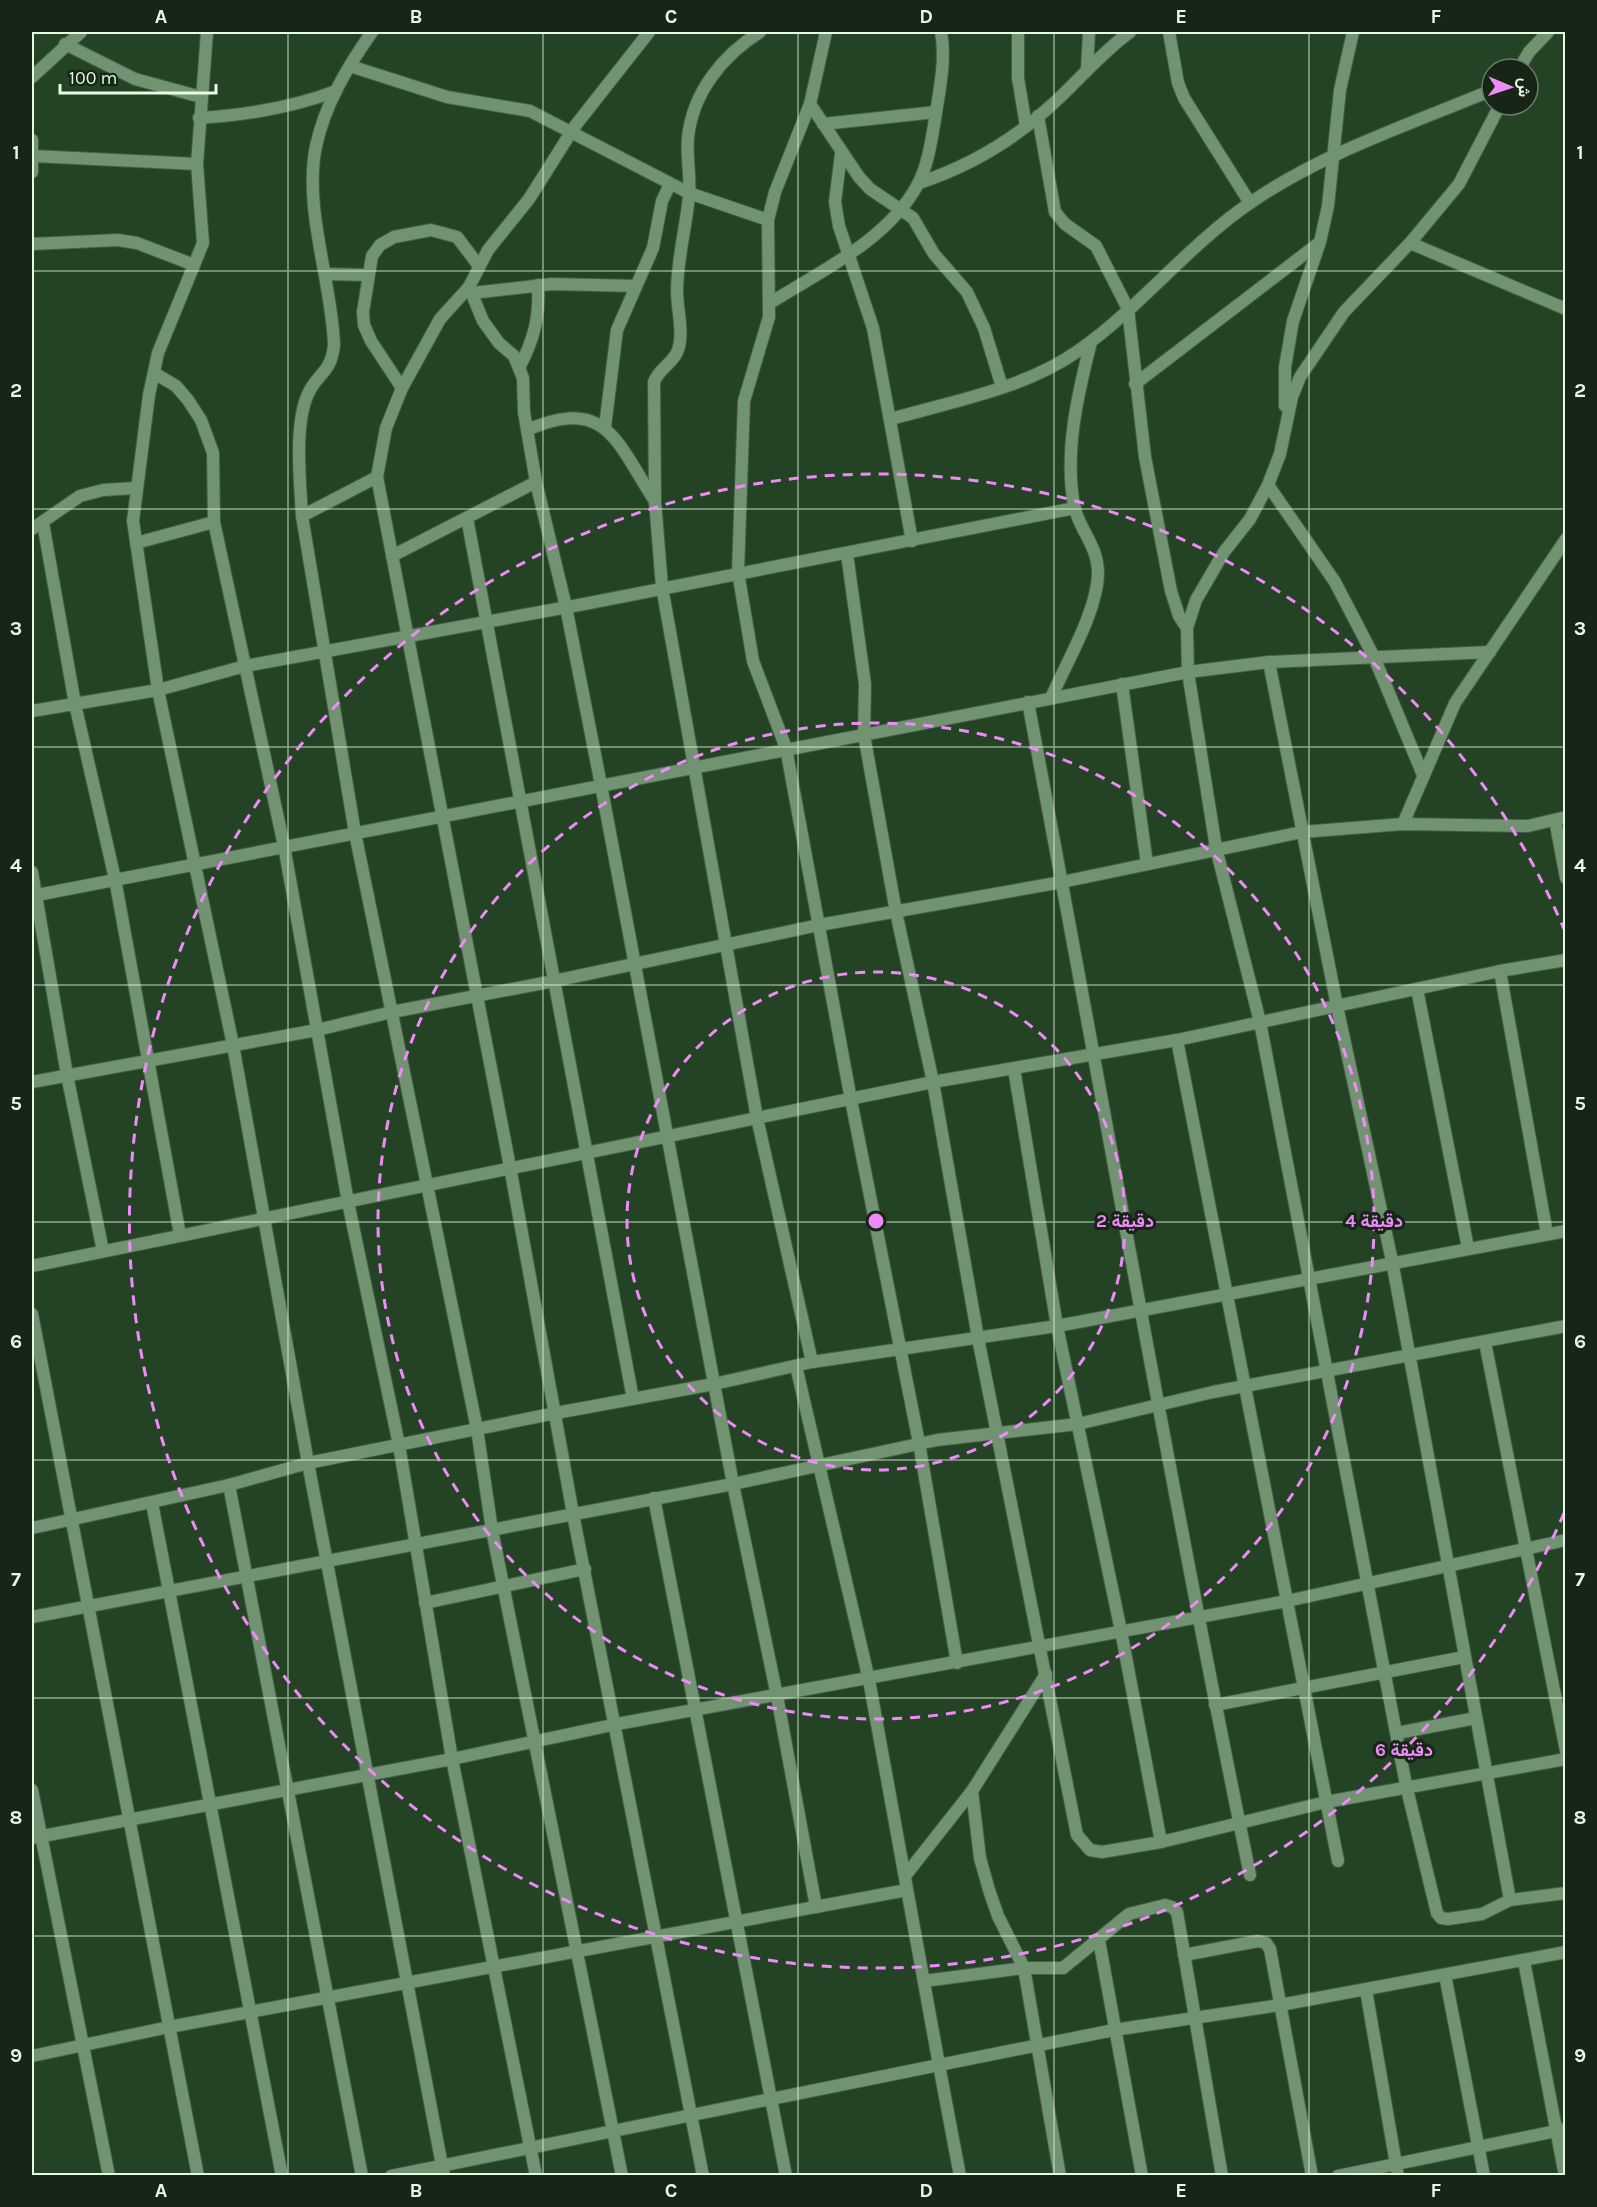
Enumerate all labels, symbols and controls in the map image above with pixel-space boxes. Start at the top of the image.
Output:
text: A [155,5,168,28]
text: B [410,5,422,28]
text: C [665,5,677,28]
text: D [919,5,933,28]
text: E [1175,5,1187,28]
text: F [1431,5,1442,28]
scale bar [60,57,216,95]
north arrow [1480,57,1540,117]
text: 100 m [69,67,117,89]
text: ش [1515,78,1534,97]
text: 1 [12,141,20,164]
text: 1 [1576,141,1584,164]
text: 2 [10,379,22,402]
text: 2 [1574,379,1586,402]
text: 3 [10,617,22,640]
text: 3 [1574,617,1586,640]
text: 4 [10,854,22,877]
text: 4 [1574,854,1586,877]
text: 5 [10,1092,22,1115]
text: 5 [1574,1092,1586,1115]
text: 2 دقيقة [1096,1210,1154,1232]
text: 4 دقيقة [1345,1210,1403,1232]
centre of rings [866,1211,886,1231]
text: 6 [10,1330,22,1353]
text: 6 [1574,1330,1586,1353]
text: 7 [11,1568,21,1591]
text: 7 [1575,1568,1585,1591]
text: 6 دقيقة [1375,1739,1433,1761]
text: 8 [10,1806,22,1829]
text: 8 [1574,1806,1586,1829]
text: 9 [10,2044,22,2067]
text: 9 [1574,2044,1586,2067]
text: A [155,2179,168,2202]
text: B [410,2179,422,2202]
text: C [665,2179,677,2202]
text: D [919,2179,933,2202]
text: E [1175,2179,1187,2202]
text: F [1431,2179,1442,2202]

